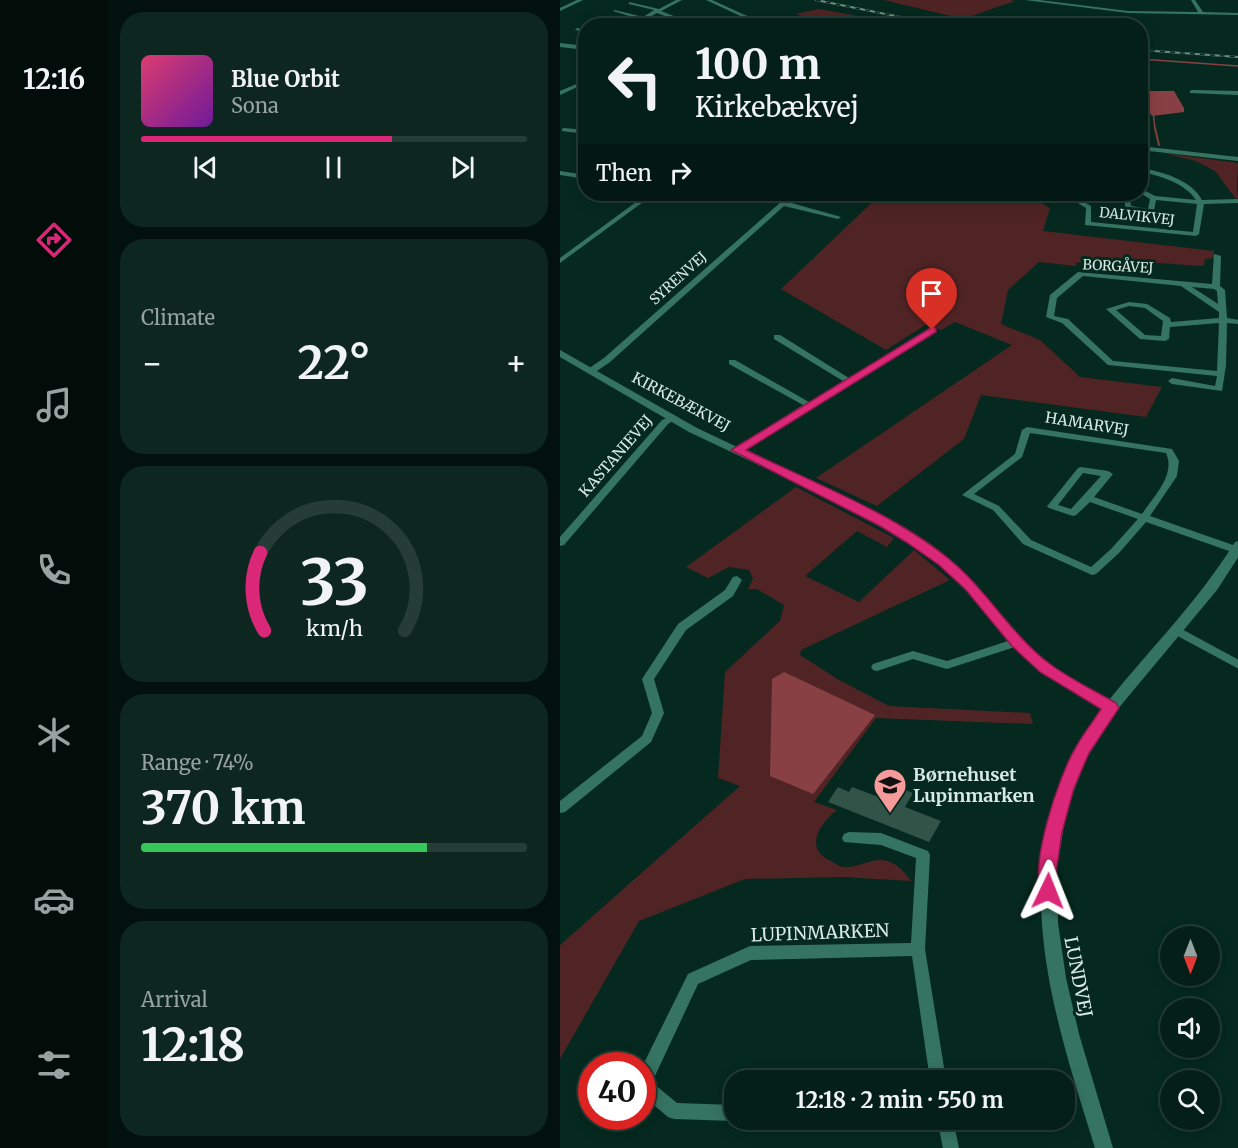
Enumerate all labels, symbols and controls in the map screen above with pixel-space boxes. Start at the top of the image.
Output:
text: 100 m [695,38,821,90]
icon: left [596,42,674,120]
text: 12:16 [23,62,85,96]
text: Blue Orbit [231,65,340,93]
text: Kirkebækvej [695,90,859,124]
text: Sona [231,93,279,118]
icon: previous [189,151,222,184]
icon: pause [317,151,350,184]
icon: next [446,151,479,184]
icon: right [664,156,697,189]
text: Then [596,159,652,187]
street label: DALVIKVEJ [1098,203,1176,229]
icon: directions [33,219,75,261]
street label: SYRENVEJ [646,248,710,308]
street label: BORGÅVEJ [1082,254,1154,277]
pin [906,268,957,330]
icon: arrive [915,277,948,310]
text: Climate [141,305,215,330]
text: 22° [298,335,370,391]
text: − [141,343,163,384]
text: + [505,343,527,384]
street label: KIRKEBÆKVEJ [629,368,734,436]
icon: music [33,384,75,426]
street label: HAMARVEJ [1044,408,1131,440]
street label: KASTANIEVEJ [575,410,657,501]
text: 33 [300,544,368,622]
icon: phone [33,549,75,591]
text: km/h [306,615,362,642]
icon: climate [33,714,75,756]
text: Range · 74% [141,750,254,775]
place label: Børnehuset Lupinmarken [913,763,1035,807]
school or university icon: Børnehuset Lupinmarken [872,767,908,814]
text: 370 km [141,780,305,836]
position arrow [1016,859,1080,923]
icon: car [33,879,75,921]
street label: LUPINMARKEN [750,919,890,946]
north arrow [1160,926,1220,986]
map controls [1160,926,1220,1130]
street label: LUNDVEJ [1059,935,1098,1019]
text: Arrival [141,987,208,1012]
button: sound [1160,998,1220,1058]
text: 12:18 [141,1017,245,1073]
icon: filters [33,1044,75,1086]
speed limit sign: 40 [578,1052,656,1130]
button: search [1160,1070,1220,1130]
text: 12:18 · 2 min · 550 m [795,1086,1004,1114]

